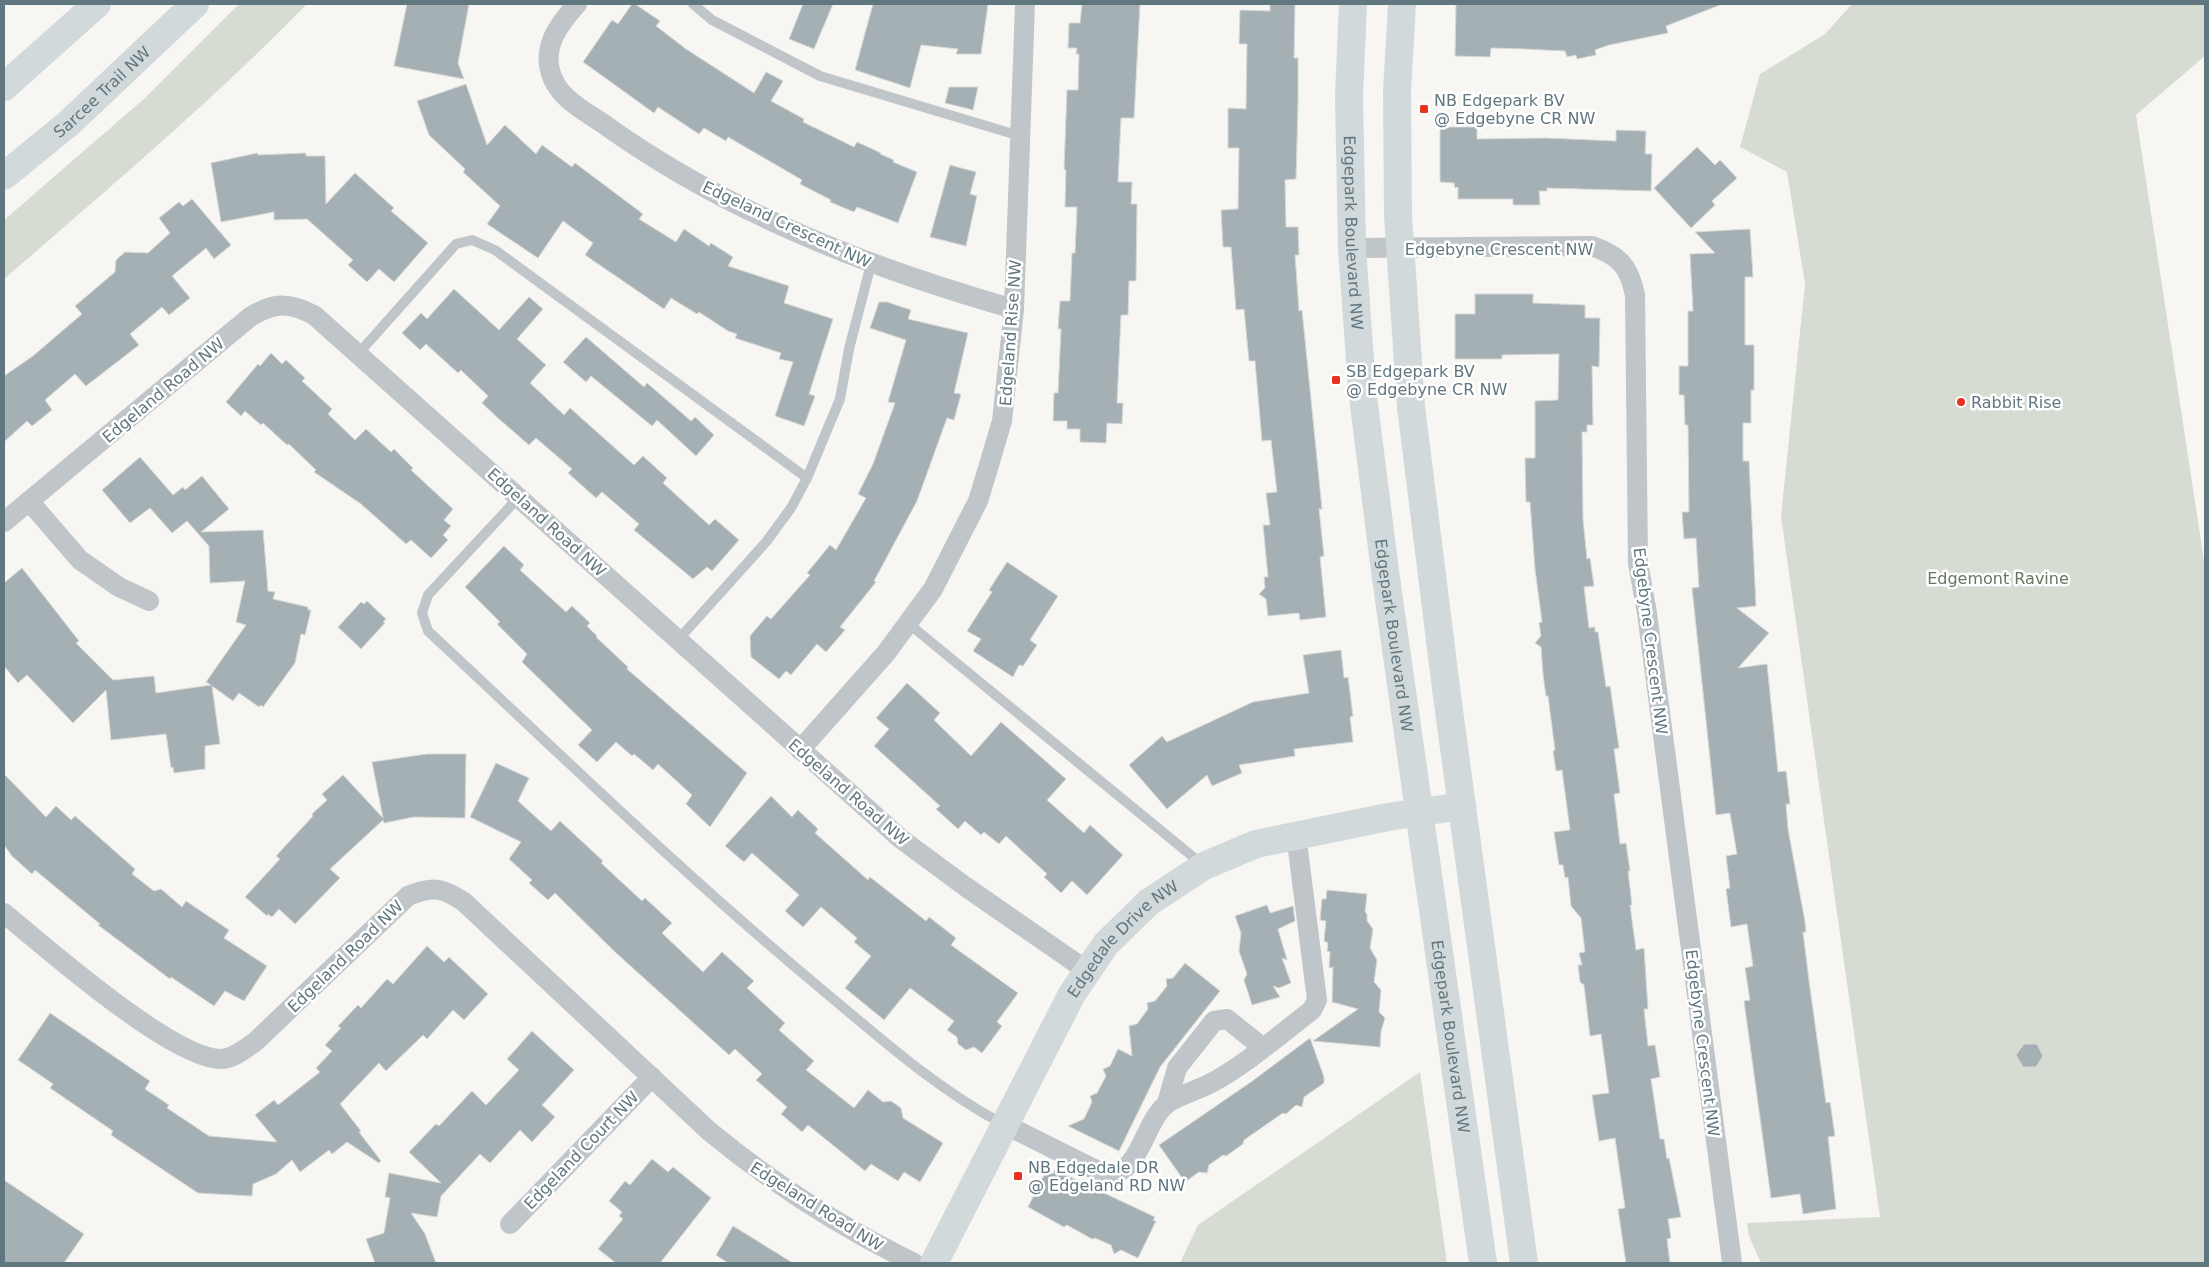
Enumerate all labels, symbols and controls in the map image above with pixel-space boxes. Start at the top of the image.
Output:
street label: Sarcee Trail NW [50,42,154,142]
place label: NB Edgepark BV @ Edgebyne CR NW [1434,91,1595,128]
marker: NB Edgepark BV @ Edgebyne CR NW [1418,103,1430,115]
street label: Edgepark Boulevard NW [1340,135,1367,331]
street label: Edgeland Crescent NW [700,177,874,272]
street label: Edgebyne Crescent NW [1405,240,1593,259]
street label: Edgeland Rise NW [996,259,1025,407]
street label: Edgeland Road NW [99,334,228,447]
place label: SB Edgepark BV @ Edgebyne CR NW [1346,362,1507,399]
marker: SB Edgepark BV @ Edgebyne CR NW [1330,374,1342,386]
place label: Rabbit Rise [1971,393,2061,412]
marker: Rabbit Rise [1955,396,1967,408]
street label: Edgeland Road NW [483,464,610,581]
street label: Edgepark Boulevard NW [1371,538,1417,734]
street label: Edgebyne Crescent NW [1630,546,1671,736]
park label: Edgemont Ravine [1927,569,2069,588]
street label: Edgeland Road NW [785,735,913,850]
street label: Edgedale Drive NW [1063,876,1182,1001]
street label: Edgeland Road NW [284,896,407,1016]
street label: Edgepark Boulevard NW [1427,939,1474,1135]
street label: Edgebyne Crescent NW [1682,948,1723,1138]
street label: Edgeland Court NW [520,1087,643,1213]
street label: Edgeland Road NW [747,1158,887,1255]
place label: NB Edgedale DR @ Edgeland RD NW [1028,1158,1185,1195]
marker: NB Edgedale DR @ Edgeland RD NW [1012,1170,1024,1182]

